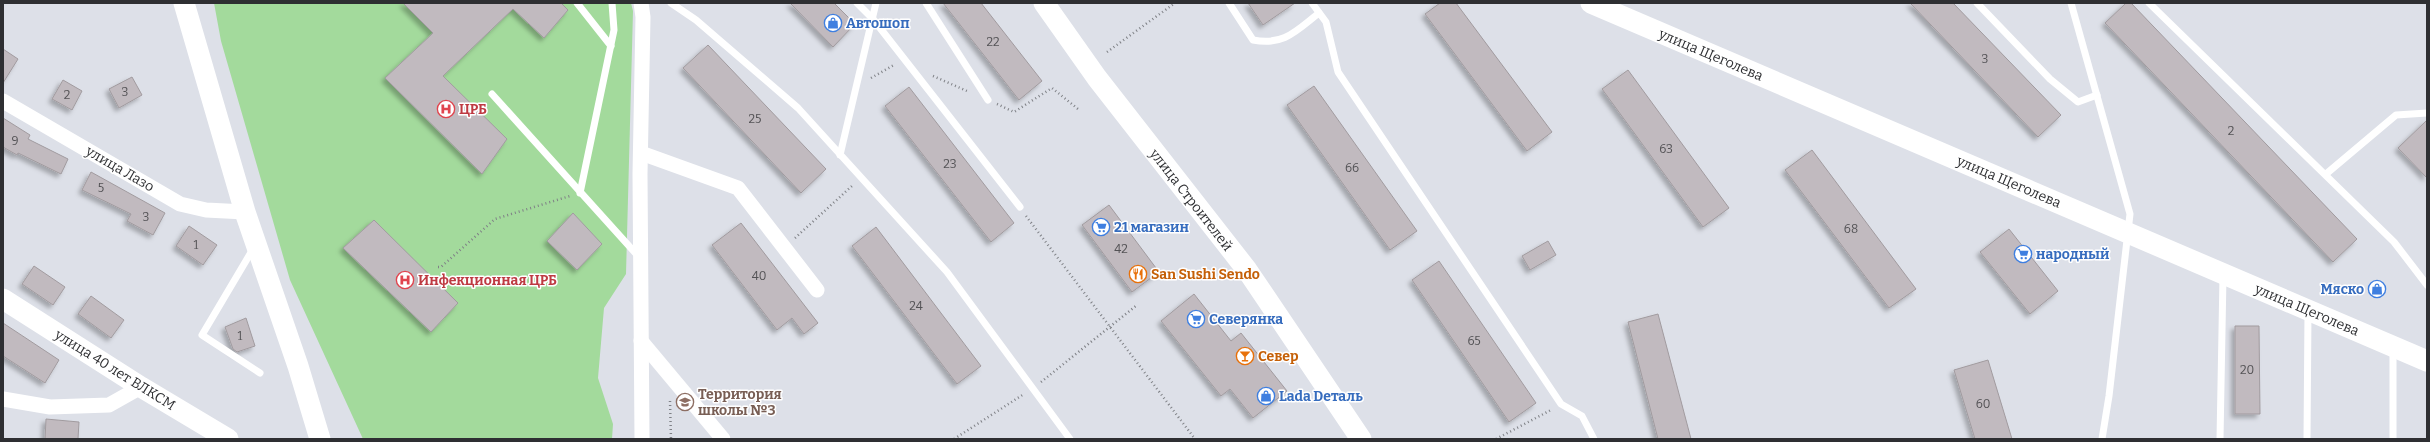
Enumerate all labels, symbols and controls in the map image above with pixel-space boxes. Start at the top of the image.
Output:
shop icon: Автошоп [823,13,843,33]
place label: Автошоп [846,15,910,32]
street label: улица Щеголева [1655,25,1766,85]
house number: 22 [986,35,1000,49]
house number: 3 [1982,52,1989,66]
house number: 3 [122,85,129,99]
house number: 2 [64,88,70,102]
hospital icon: ЦРБ [436,99,456,119]
place label: ЦРБ [459,101,487,118]
house number: 25 [749,112,761,126]
house number: 2 [2228,124,2234,138]
house number: 9 [11,134,19,148]
street label: улица Лазо [82,142,157,195]
house number: 63 [1659,142,1673,156]
street label: улица Строителей [1145,145,1236,254]
street label: улица Щеголева [1953,152,2064,212]
house number: 23 [943,157,957,171]
house number: 66 [1345,161,1359,175]
house number: 5 [98,181,104,195]
house number: 3 [143,210,150,224]
supermarket icon: 21 магазин [1091,217,1111,237]
place label: 21 магазин [1114,219,1189,236]
house number: 68 [1844,222,1858,236]
house number: 1 [194,238,199,252]
house number: 42 [1114,242,1128,256]
supermarket icon: народный [2013,244,2033,264]
place label: народный [2036,246,2110,263]
restaurant icon: San Sushi Sendo [1128,264,1148,284]
place label: San Sushi Sendo [1151,266,1260,283]
house number: 40 [752,269,766,283]
hospital icon: Инфекционная ЦРБ [395,270,415,290]
place label: Инфекционная ЦРБ [418,272,557,289]
shop icon: Мяско [2367,279,2387,299]
street label: улица Щеголева [2251,280,2362,340]
place label: Мяско [2320,281,2364,298]
house number: 24 [909,299,923,313]
supermarket icon: Северянка [1186,309,1206,329]
place label: Северянка [1209,311,1283,328]
street label: улица 40 лет ВЛКСМ [51,325,178,414]
house number: 1 [238,329,243,343]
house number: 65 [1467,334,1481,348]
bar icon: Север [1235,346,1255,366]
place label: Север [1258,348,1299,365]
house number: 20 [2240,363,2254,377]
place label: Территория школы №3 [698,386,782,419]
shop icon: Lada Dеталь [1256,386,1276,406]
place label: Lada Dеталь [1279,388,1363,405]
school or university icon: Территория школы №3 [675,392,695,412]
house number: 60 [1976,397,1990,411]

